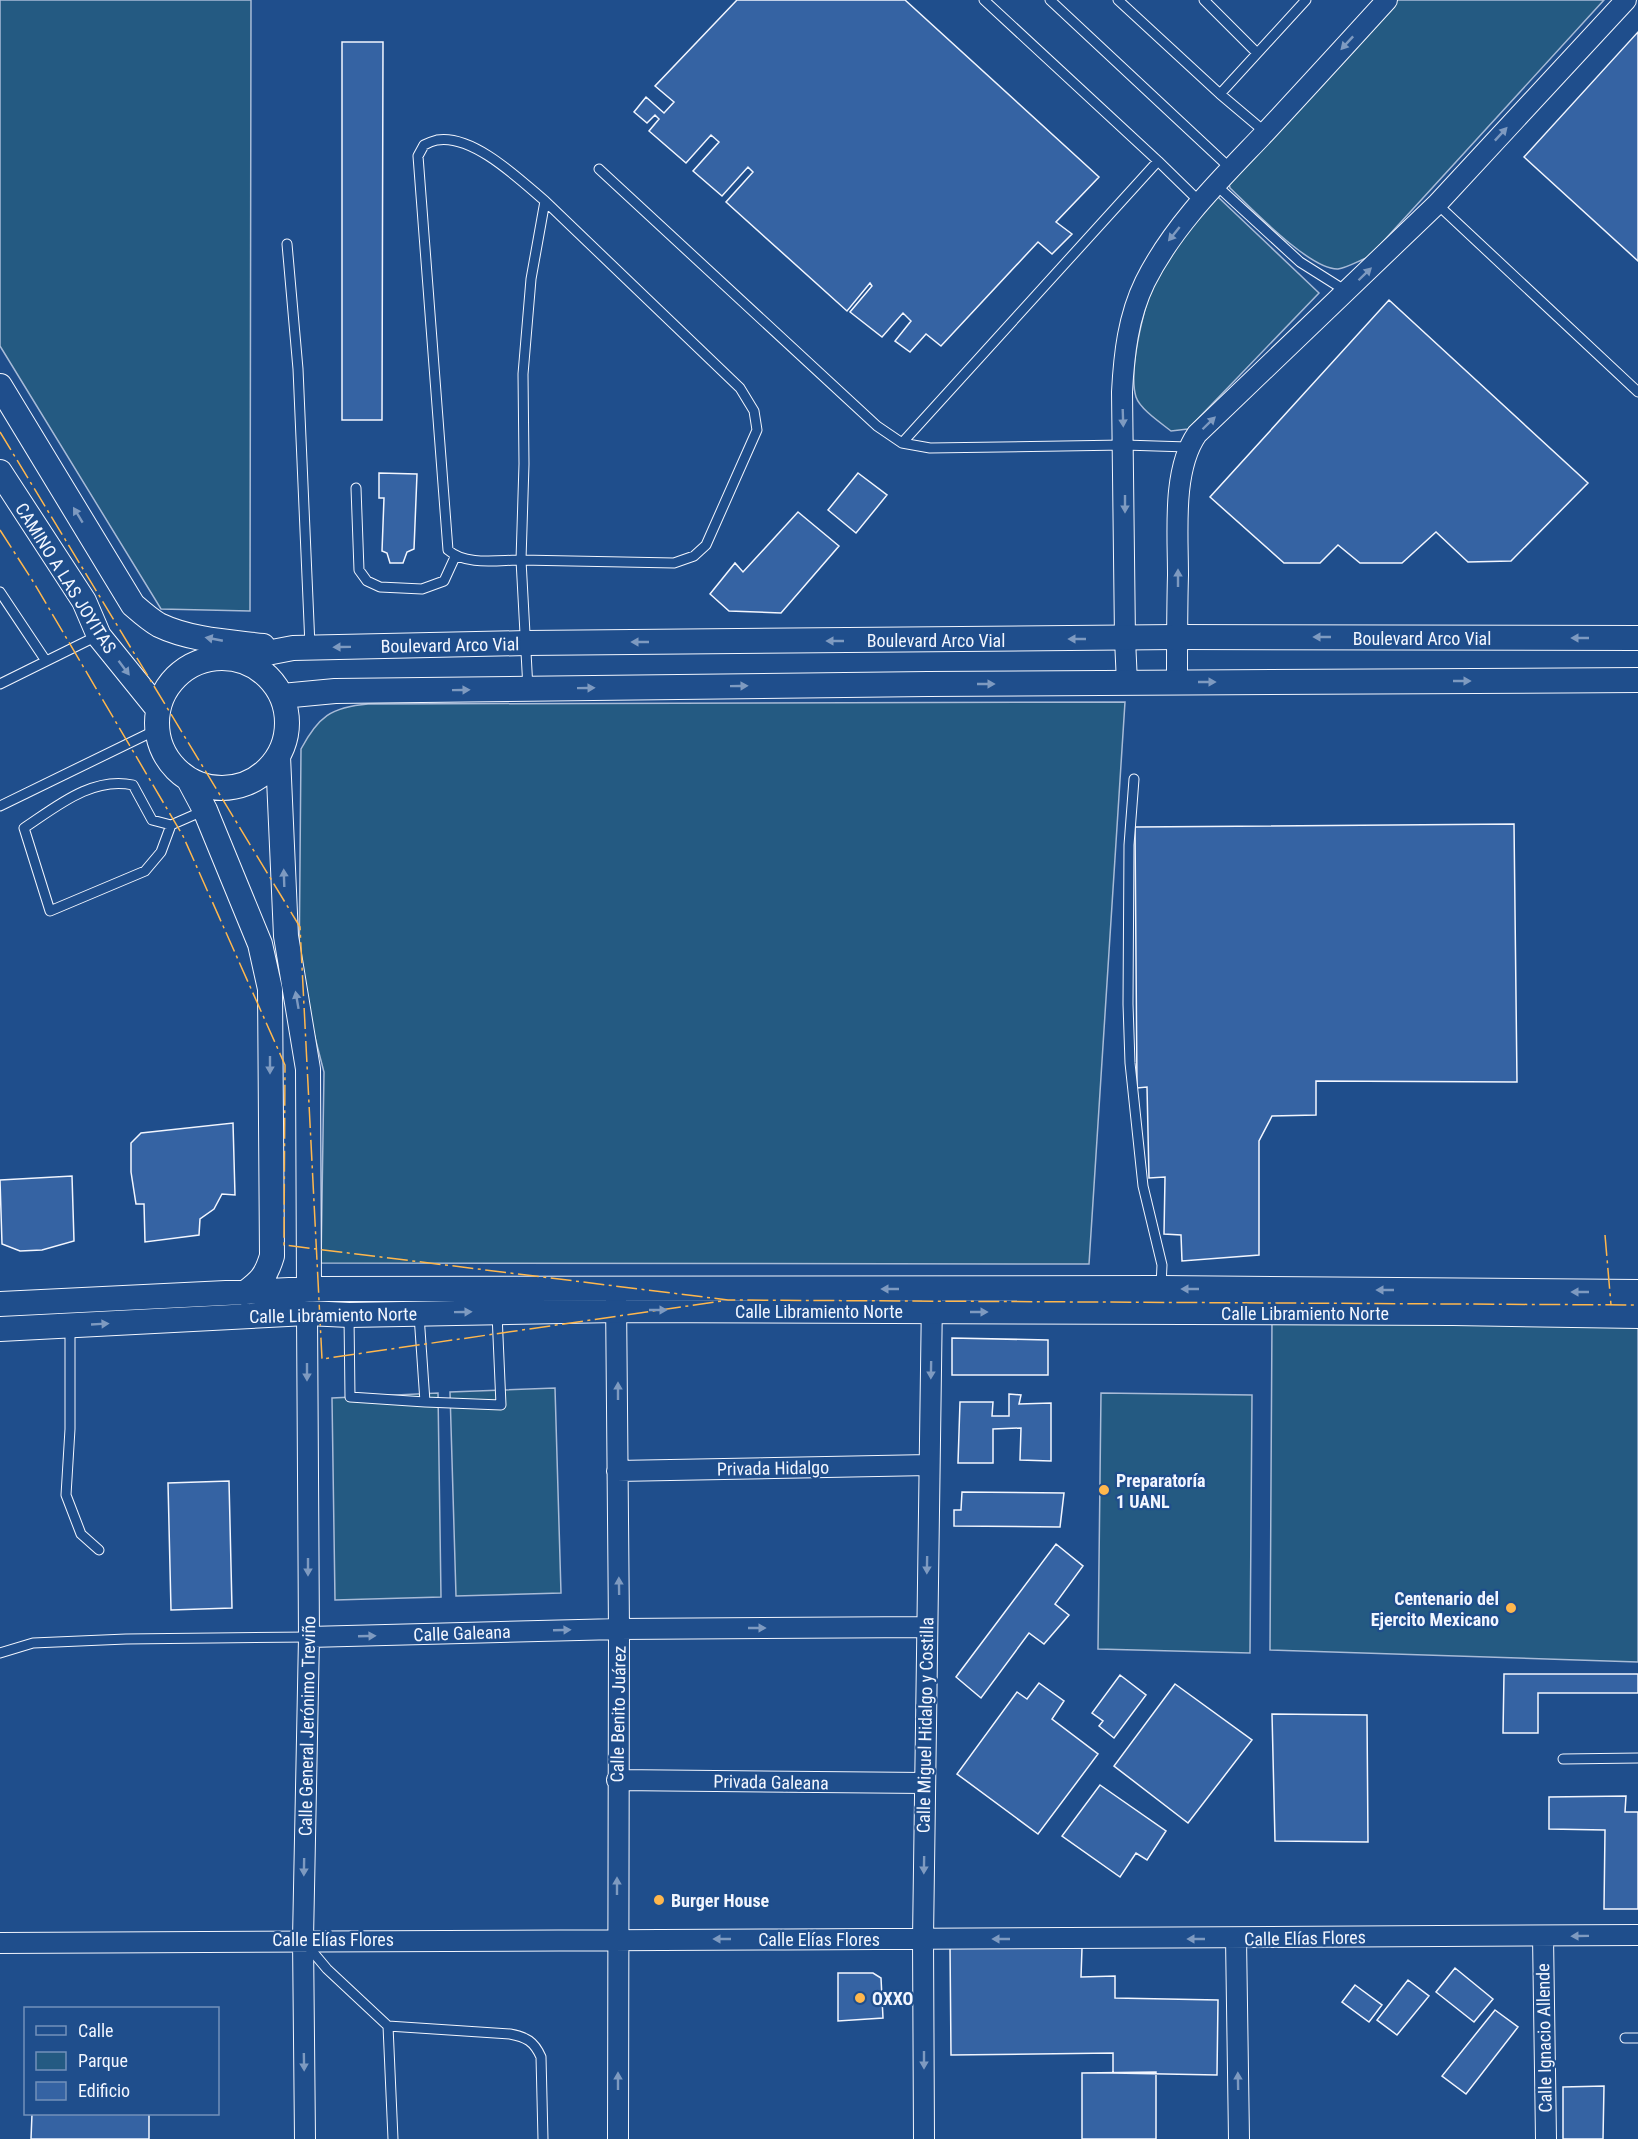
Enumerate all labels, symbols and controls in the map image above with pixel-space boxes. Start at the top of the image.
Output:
one-way arrow [1341,35,1354,50]
one-way arrow [1494,127,1508,142]
one-way arrow [1169,227,1181,242]
one-way arrow [1357,267,1371,281]
one-way arrow [1118,408,1128,427]
one-way arrow [1202,417,1216,431]
one-way arrow [1120,494,1130,513]
street label: CAMINO A LAS JOYITAS [11,499,121,657]
one-way arrow [73,507,84,523]
one-way arrow [1173,569,1183,588]
street label: Boulevard Arco Vial [1353,628,1491,649]
street label: Boulevard Arco Vial [867,630,1005,651]
one-way arrow [1312,632,1331,642]
street label: Boulevard Arco Vial [380,633,520,657]
one-way arrow [1570,633,1589,643]
one-way arrow [204,634,223,643]
one-way arrow [1067,634,1086,644]
one-way arrow [826,636,845,646]
one-way arrow [631,637,650,647]
one-way arrow [332,642,351,651]
one-way arrow [117,661,129,676]
one-way arrow [1453,676,1472,686]
one-way arrow [1197,677,1216,687]
one-way arrow [977,679,996,689]
one-way arrow [730,681,749,691]
one-way arrow [577,683,596,693]
one-way arrow [452,685,471,694]
one-way arrow [279,868,288,887]
one-way arrow [292,990,301,1009]
one-way arrow [266,1055,275,1074]
one-way arrow [880,1284,899,1294]
one-way arrow [1180,1284,1199,1293]
one-way arrow [1375,1285,1394,1295]
one-way arrow [1570,1287,1589,1296]
street label: Calle Libramiento Norte [735,1301,903,1322]
street label: Calle Libramiento Norte [249,1303,417,1327]
street label: Calle Libramiento Norte [1221,1303,1389,1324]
one-way arrow [649,1305,668,1315]
one-way arrow [454,1307,473,1317]
one-way arrow [970,1307,989,1317]
one-way arrow [91,1319,110,1328]
one-way arrow [926,1361,935,1380]
one-way arrow [302,1362,312,1381]
one-way arrow [613,1381,622,1400]
street label: Privada Hidalgo [717,1457,829,1479]
place label: Preparatoría 1 UANL [1116,1470,1206,1512]
marker: Preparatoría 1 UANL [1097,1483,1111,1497]
one-way arrow [922,1555,932,1574]
one-way arrow [303,1557,313,1576]
one-way arrow [614,1576,623,1595]
place label: Centenario del Ejercito Mexicano [1371,1588,1499,1630]
marker: Centenario del Ejercito Mexicano [1504,1601,1518,1615]
street label: Calle General Jerónimo Treviño [295,1616,319,1836]
street label: Calle Miguel Hidalgo y Costilla [913,1617,937,1833]
street label: Calle Galeana [413,1621,511,1645]
one-way arrow [748,1623,767,1633]
one-way arrow [553,1625,572,1635]
one-way arrow [358,1631,377,1640]
street label: Calle Benito Juárez [606,1645,630,1783]
street label: Privada Galeana [713,1770,829,1794]
one-way arrow [919,1855,929,1874]
one-way arrow [299,1857,309,1876]
one-way arrow [612,1876,622,1895]
place label: Burger House [671,1890,770,1911]
marker: Burger House [652,1893,666,1907]
street label: Calle Elías Flores [1244,1926,1366,1950]
street label: Calle Elías Flores [272,1929,394,1950]
street label: Calle Elías Flores [758,1929,880,1950]
one-way arrow [1570,1931,1589,1941]
one-way arrow [712,1934,731,1944]
one-way arrow [991,1934,1010,1944]
one-way arrow [1186,1934,1205,1944]
street label: Calle Ignacio Allende [1532,1963,1556,2113]
place label: OXXO [872,1988,914,2009]
marker: OXXO [853,1991,867,2005]
legend [24,2007,219,2115]
text: Calle [78,2020,114,2041]
text: Parque [78,2050,128,2071]
one-way arrow [919,2050,928,2069]
one-way arrow [299,2052,309,2071]
one-way arrow [613,2071,623,2090]
one-way arrow [1233,2071,1243,2090]
text: Edificio [78,2080,130,2101]

